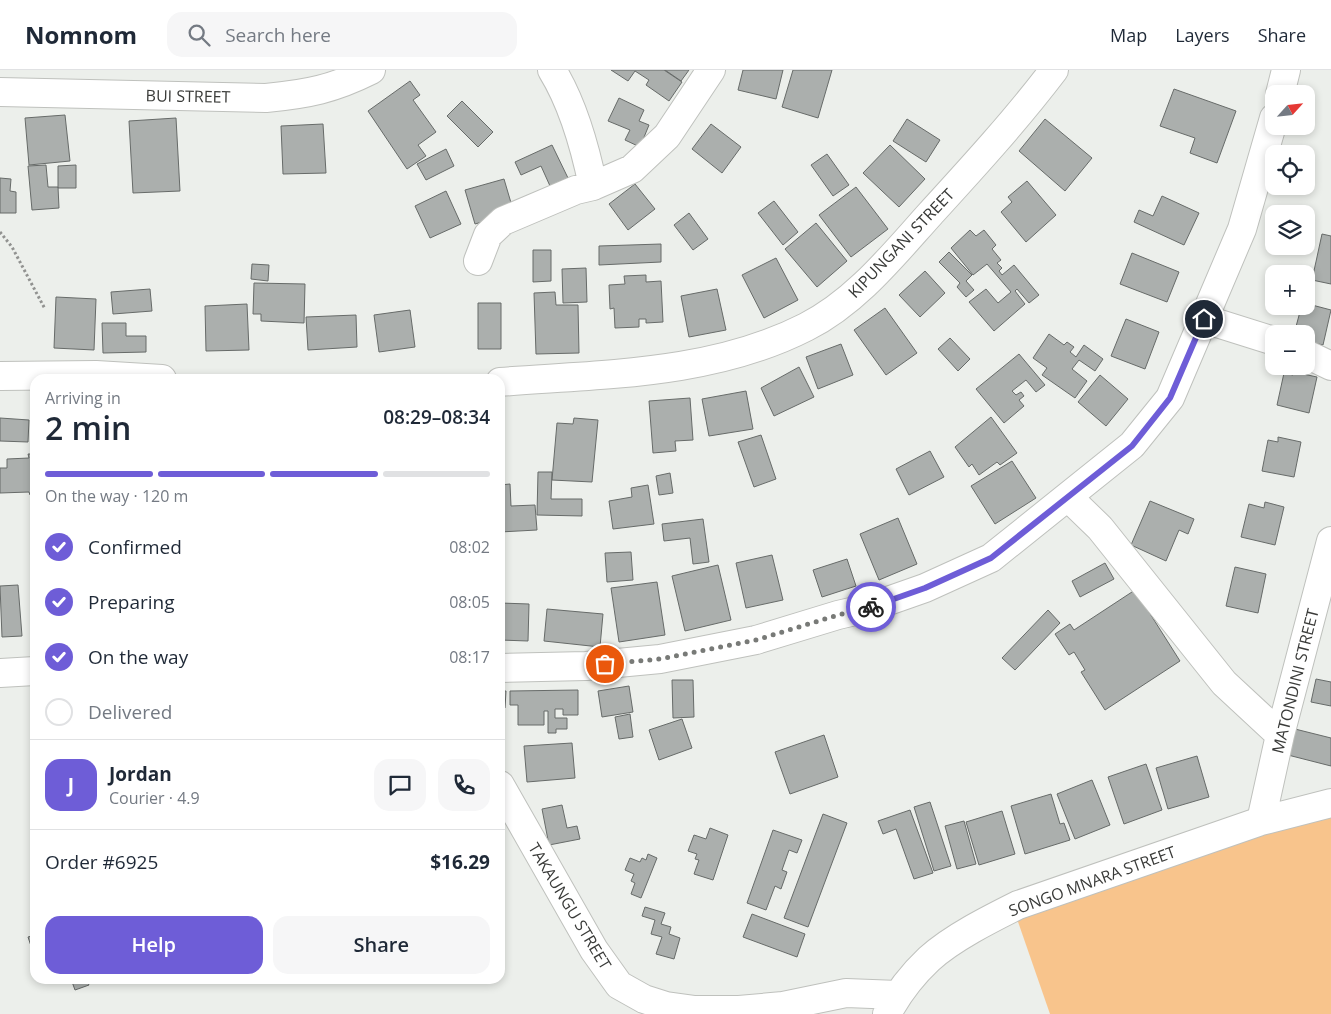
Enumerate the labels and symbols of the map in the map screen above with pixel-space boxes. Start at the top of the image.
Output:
street label: BUI STREET [145,84,231,108]
north arrow [1265,85,1315,135]
street label: KIPUNGANI STREET [843,183,959,302]
pin [1183,298,1225,340]
courier [846,582,896,632]
street label: MATONDINI STREET [1266,606,1324,756]
pin [584,643,626,685]
street label: TAKAUNGU STREET [523,839,617,974]
street label: SONGO MNARA STREET [1005,840,1179,921]

